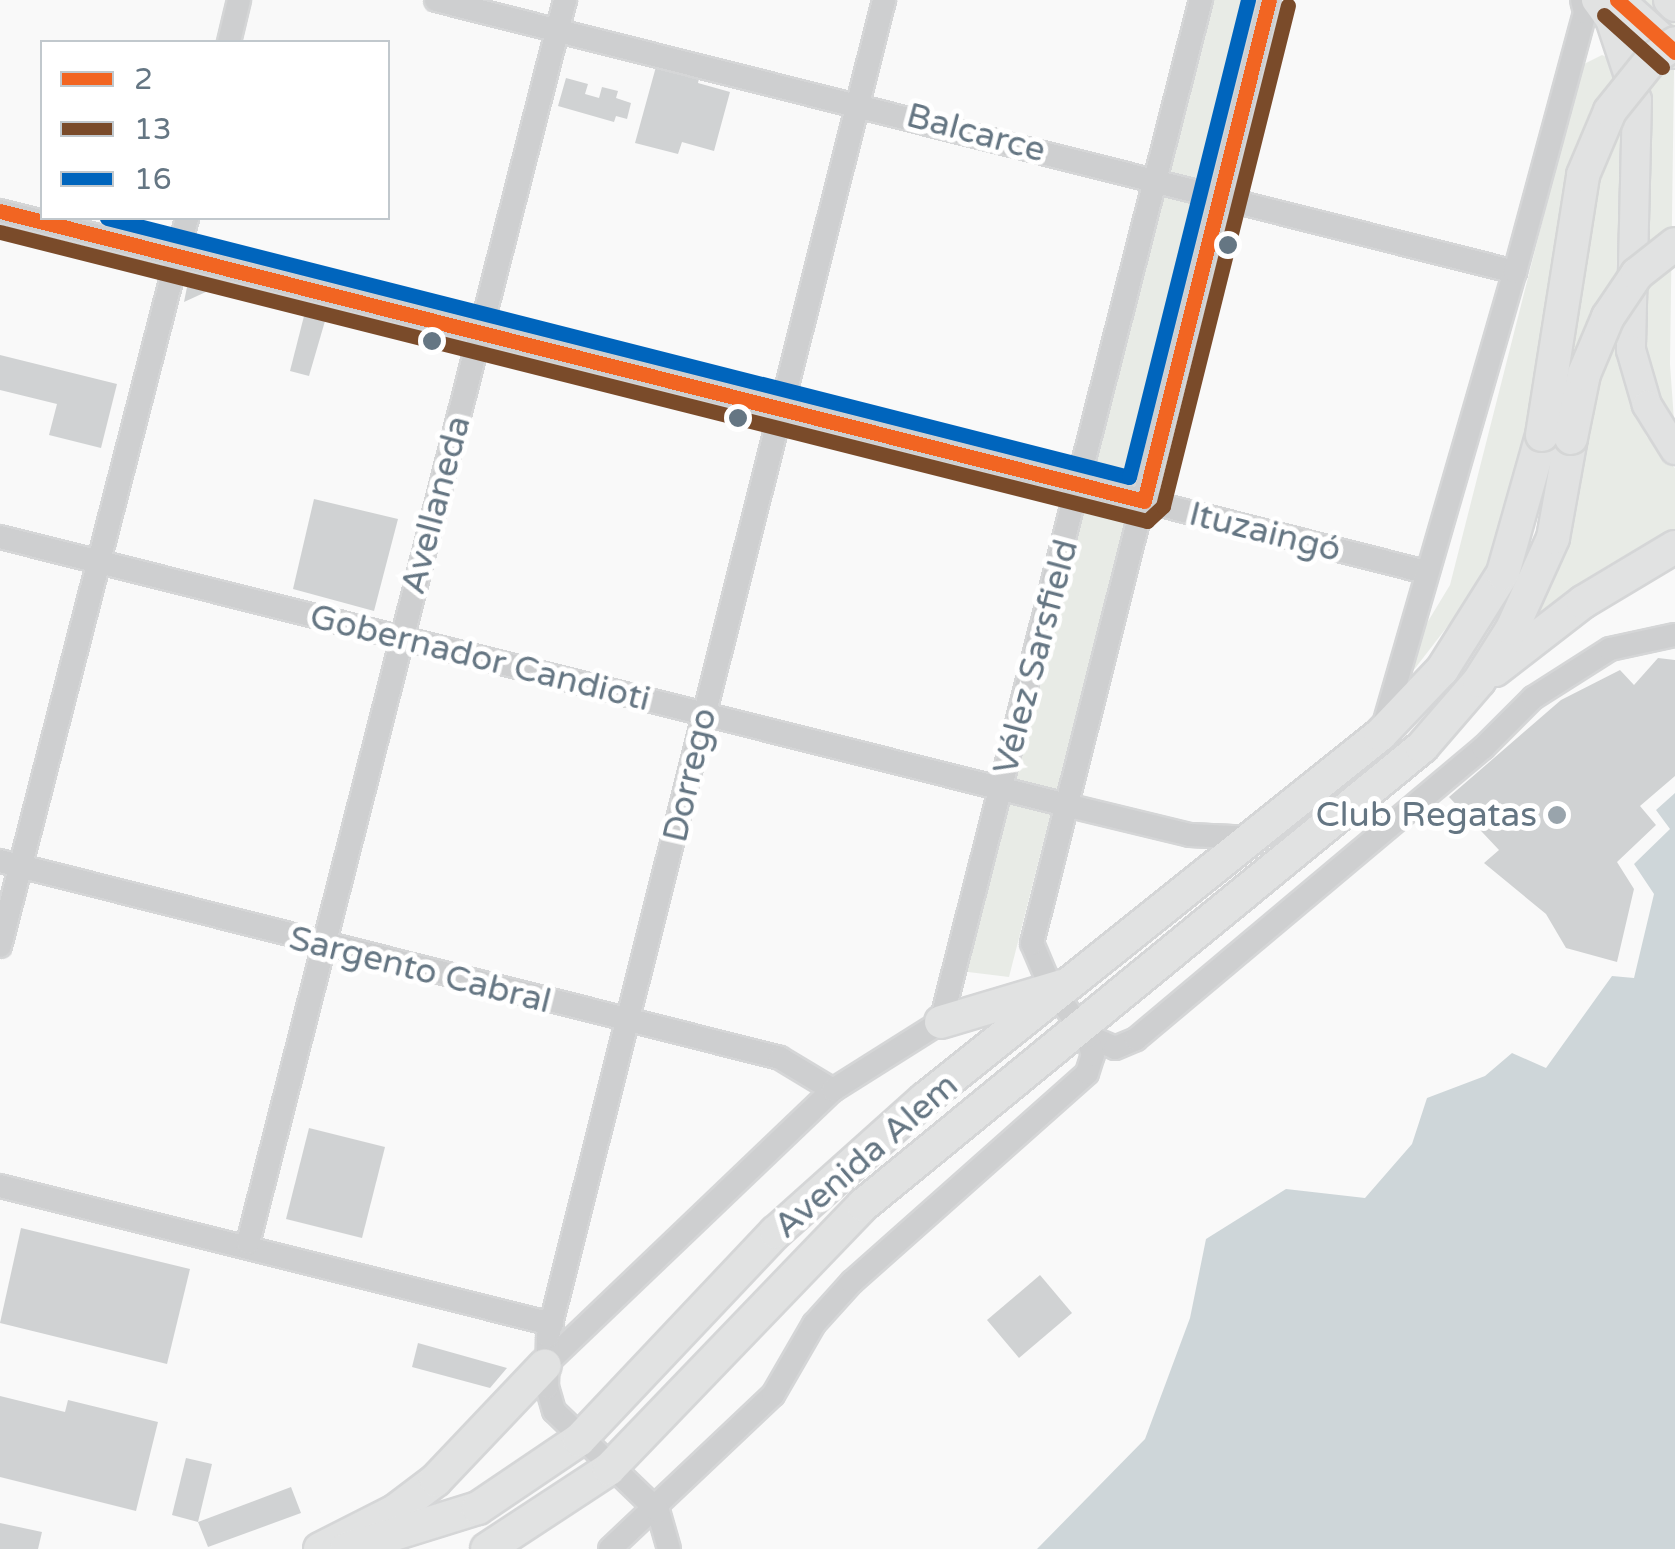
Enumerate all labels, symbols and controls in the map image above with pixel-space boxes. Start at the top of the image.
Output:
legend [40,40,390,220]
text: 2 [134,61,153,98]
street label: Balcarce [902,94,1050,172]
text: 13 [134,111,172,148]
text: 16 [134,161,172,198]
unlabelled marker [1218,235,1238,255]
unlabelled marker [422,331,442,351]
unlabelled marker [728,408,748,428]
street label: Avellaneda [392,411,480,599]
street label: Ituzaingó [1185,493,1345,571]
street label: Vélez Sarsfield [984,535,1088,779]
street label: Gobernador Candioti [305,595,655,721]
street label: Dorrego [654,704,726,846]
place label: Club Regatas [1316,794,1537,836]
marker: Club Regatas [1546,804,1568,826]
street label: Sargento Cabral [285,917,555,1023]
street label: Avenida Alem [765,1065,967,1247]

